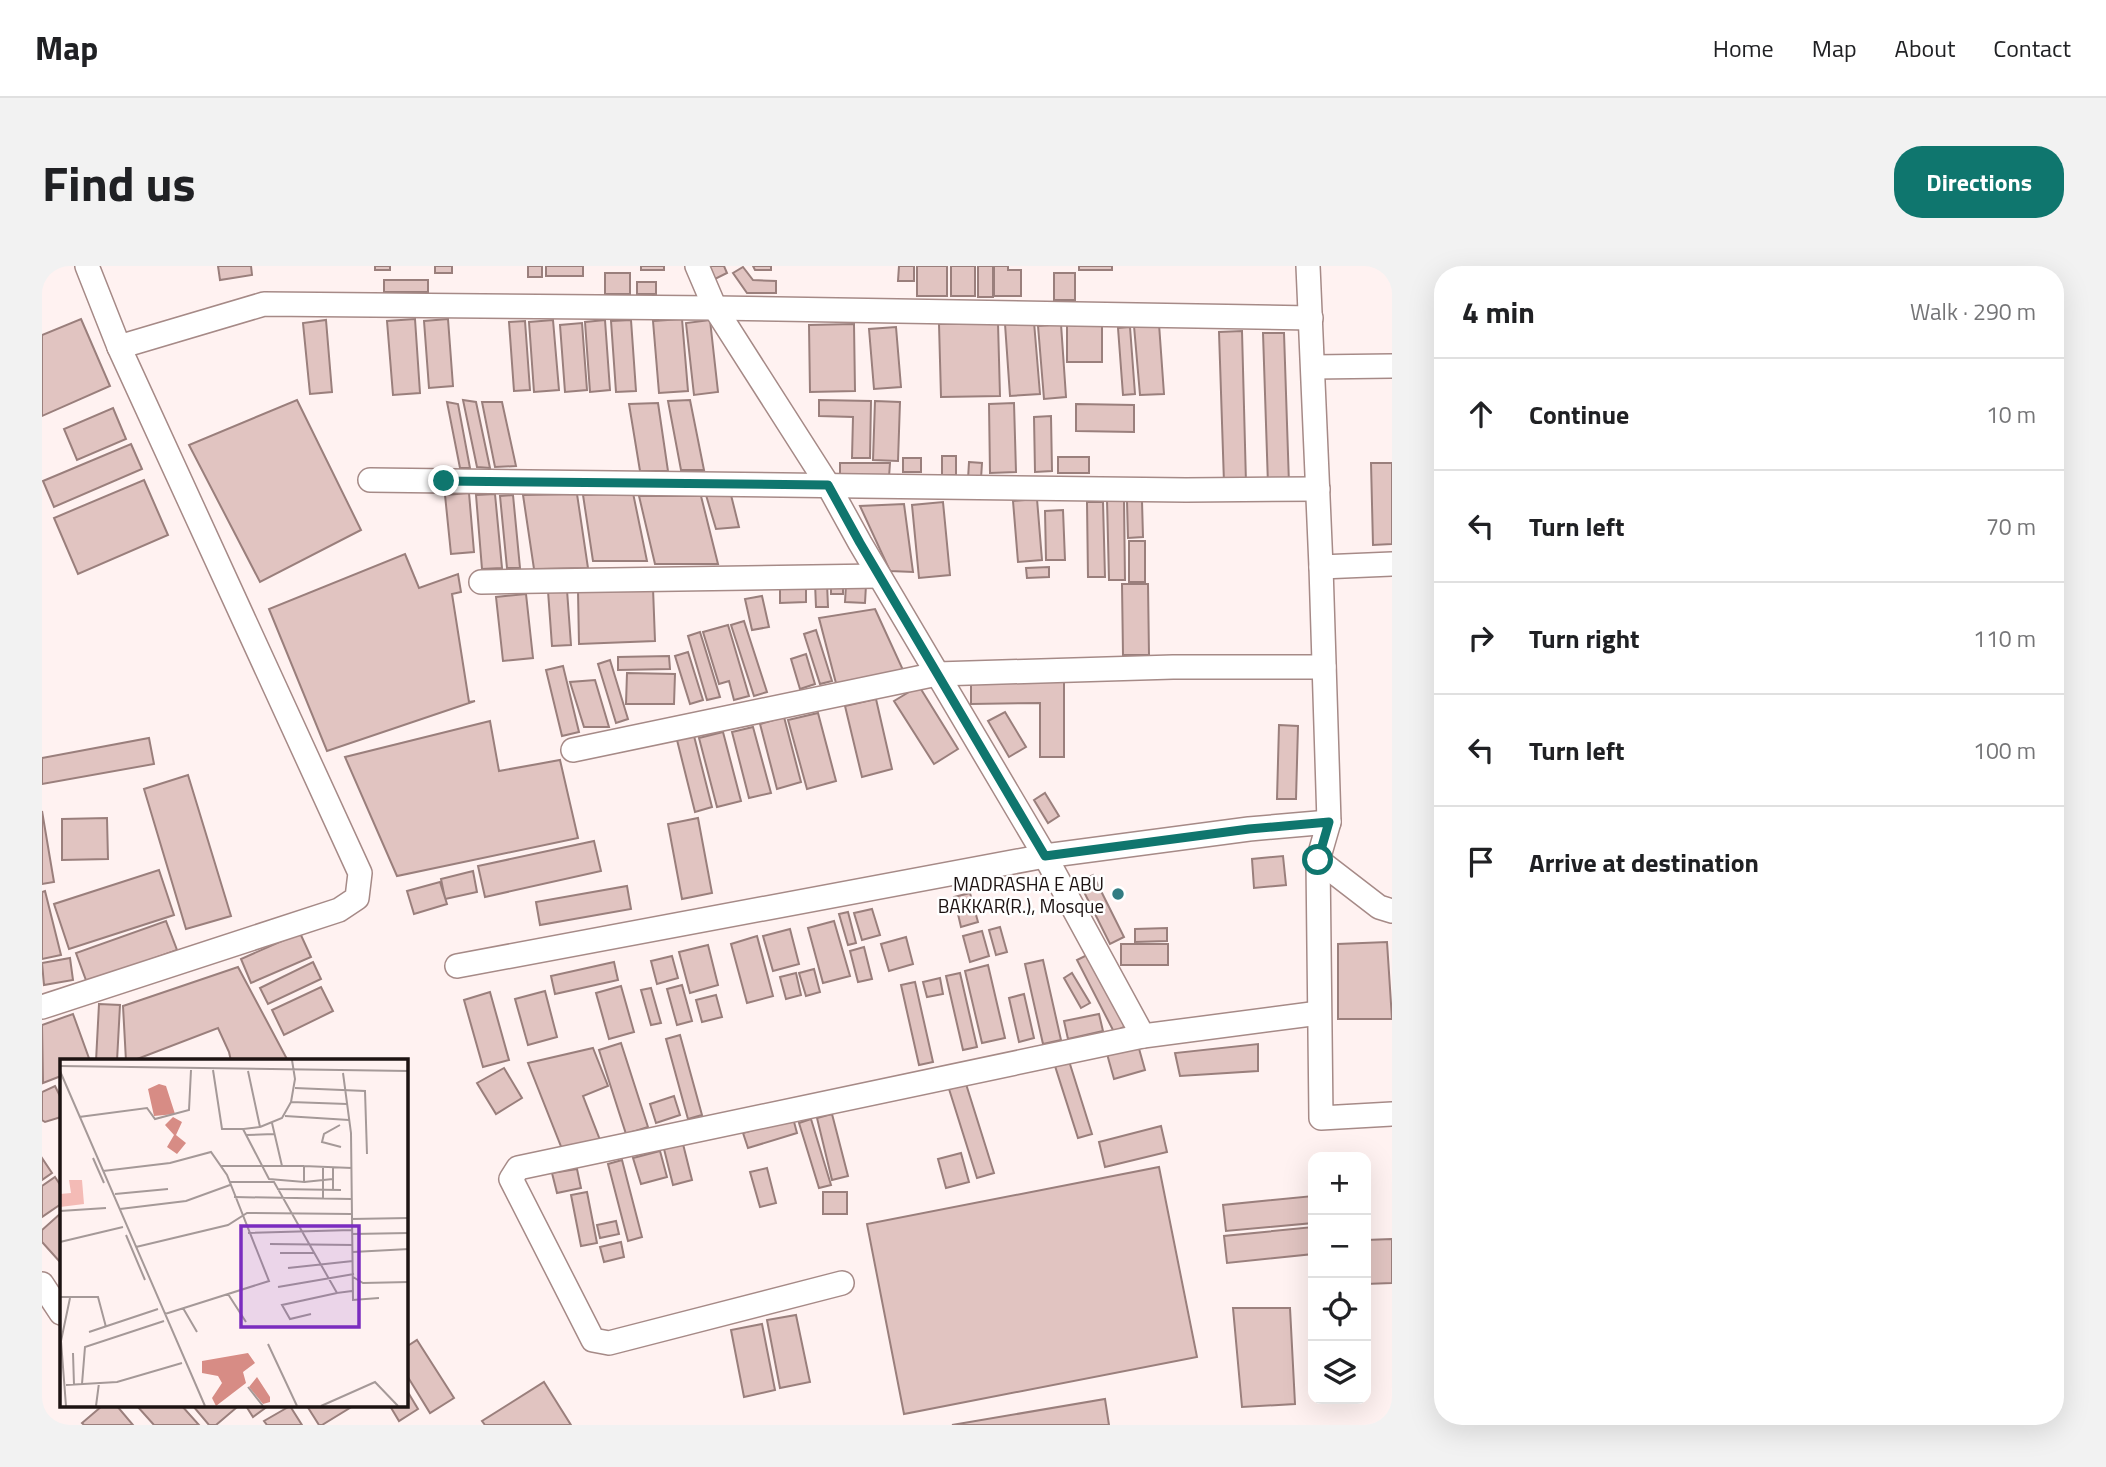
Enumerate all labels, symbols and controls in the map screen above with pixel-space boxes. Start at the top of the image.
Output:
text: Map [35,23,98,73]
text: Home [1713,30,1774,66]
text: Map [1812,30,1857,66]
text: About [1895,30,1955,66]
text: Contact [1993,30,2071,66]
text: Find us [42,145,196,220]
button: Directions [1894,146,2064,218]
text: 4 min [1462,289,1535,335]
text: Walk · 290 m [1910,294,2036,329]
icon: ahead [1462,395,1500,433]
text: Continue [1529,395,1629,434]
text: 10 m [1986,397,2036,432]
route end [428,465,459,496]
icon: left [1462,507,1500,545]
text: Turn left [1529,507,1624,546]
text: 70 m [1986,509,2036,544]
icon: right [1462,619,1500,657]
text: Turn right [1529,619,1640,658]
text: 110 m [1973,621,2036,656]
icon: left [1462,731,1500,769]
text: Turn left [1529,731,1624,770]
text: 100 m [1973,733,2036,768]
icon: arrive [1462,843,1500,881]
text: Arrive at destination [1529,843,1759,882]
route start [1302,844,1333,875]
place label: MADRASHA E ABU BAKKAR(R.), Mosque [938,869,1104,920]
marker: MADRASHA E ABU BAKKAR(R.), Mosque [1110,886,1126,902]
inset map [60,1059,408,1408]
map controls [1308,1152,1371,1404]
button: + [1308,1152,1371,1215]
button: − [1308,1215,1371,1278]
button: locate [1308,1278,1371,1341]
button: layers [1308,1341,1371,1404]

